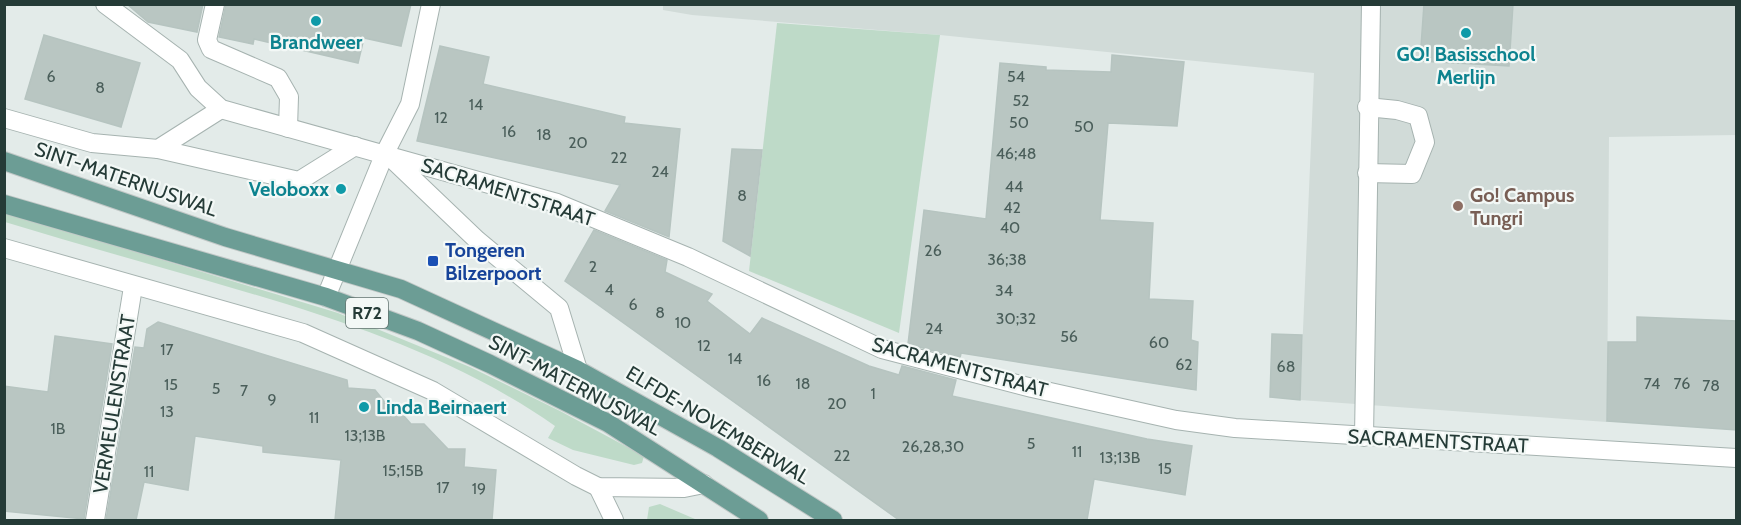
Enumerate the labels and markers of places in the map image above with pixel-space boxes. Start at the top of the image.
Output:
marker: Brandweer [309,14,323,28]
marker: GO! Basisschool Merlijn [1459,26,1473,40]
place label: Brandweer [270,30,363,54]
place label: GO! Basisschool Merlijn [1397,42,1535,89]
place label: Veloboxx [249,177,329,201]
marker: Veloboxx [334,182,348,196]
place label: Go! Campus Tungri [1470,183,1575,230]
marker: Go! Campus Tungri [1451,199,1465,213]
place label: Tongeren Bilzerpoort [445,238,541,285]
marker: Tongeren Bilzerpoort [426,254,440,268]
place label: Linda Beirnaert [376,395,507,419]
marker: Linda Beirnaert [357,400,371,414]

